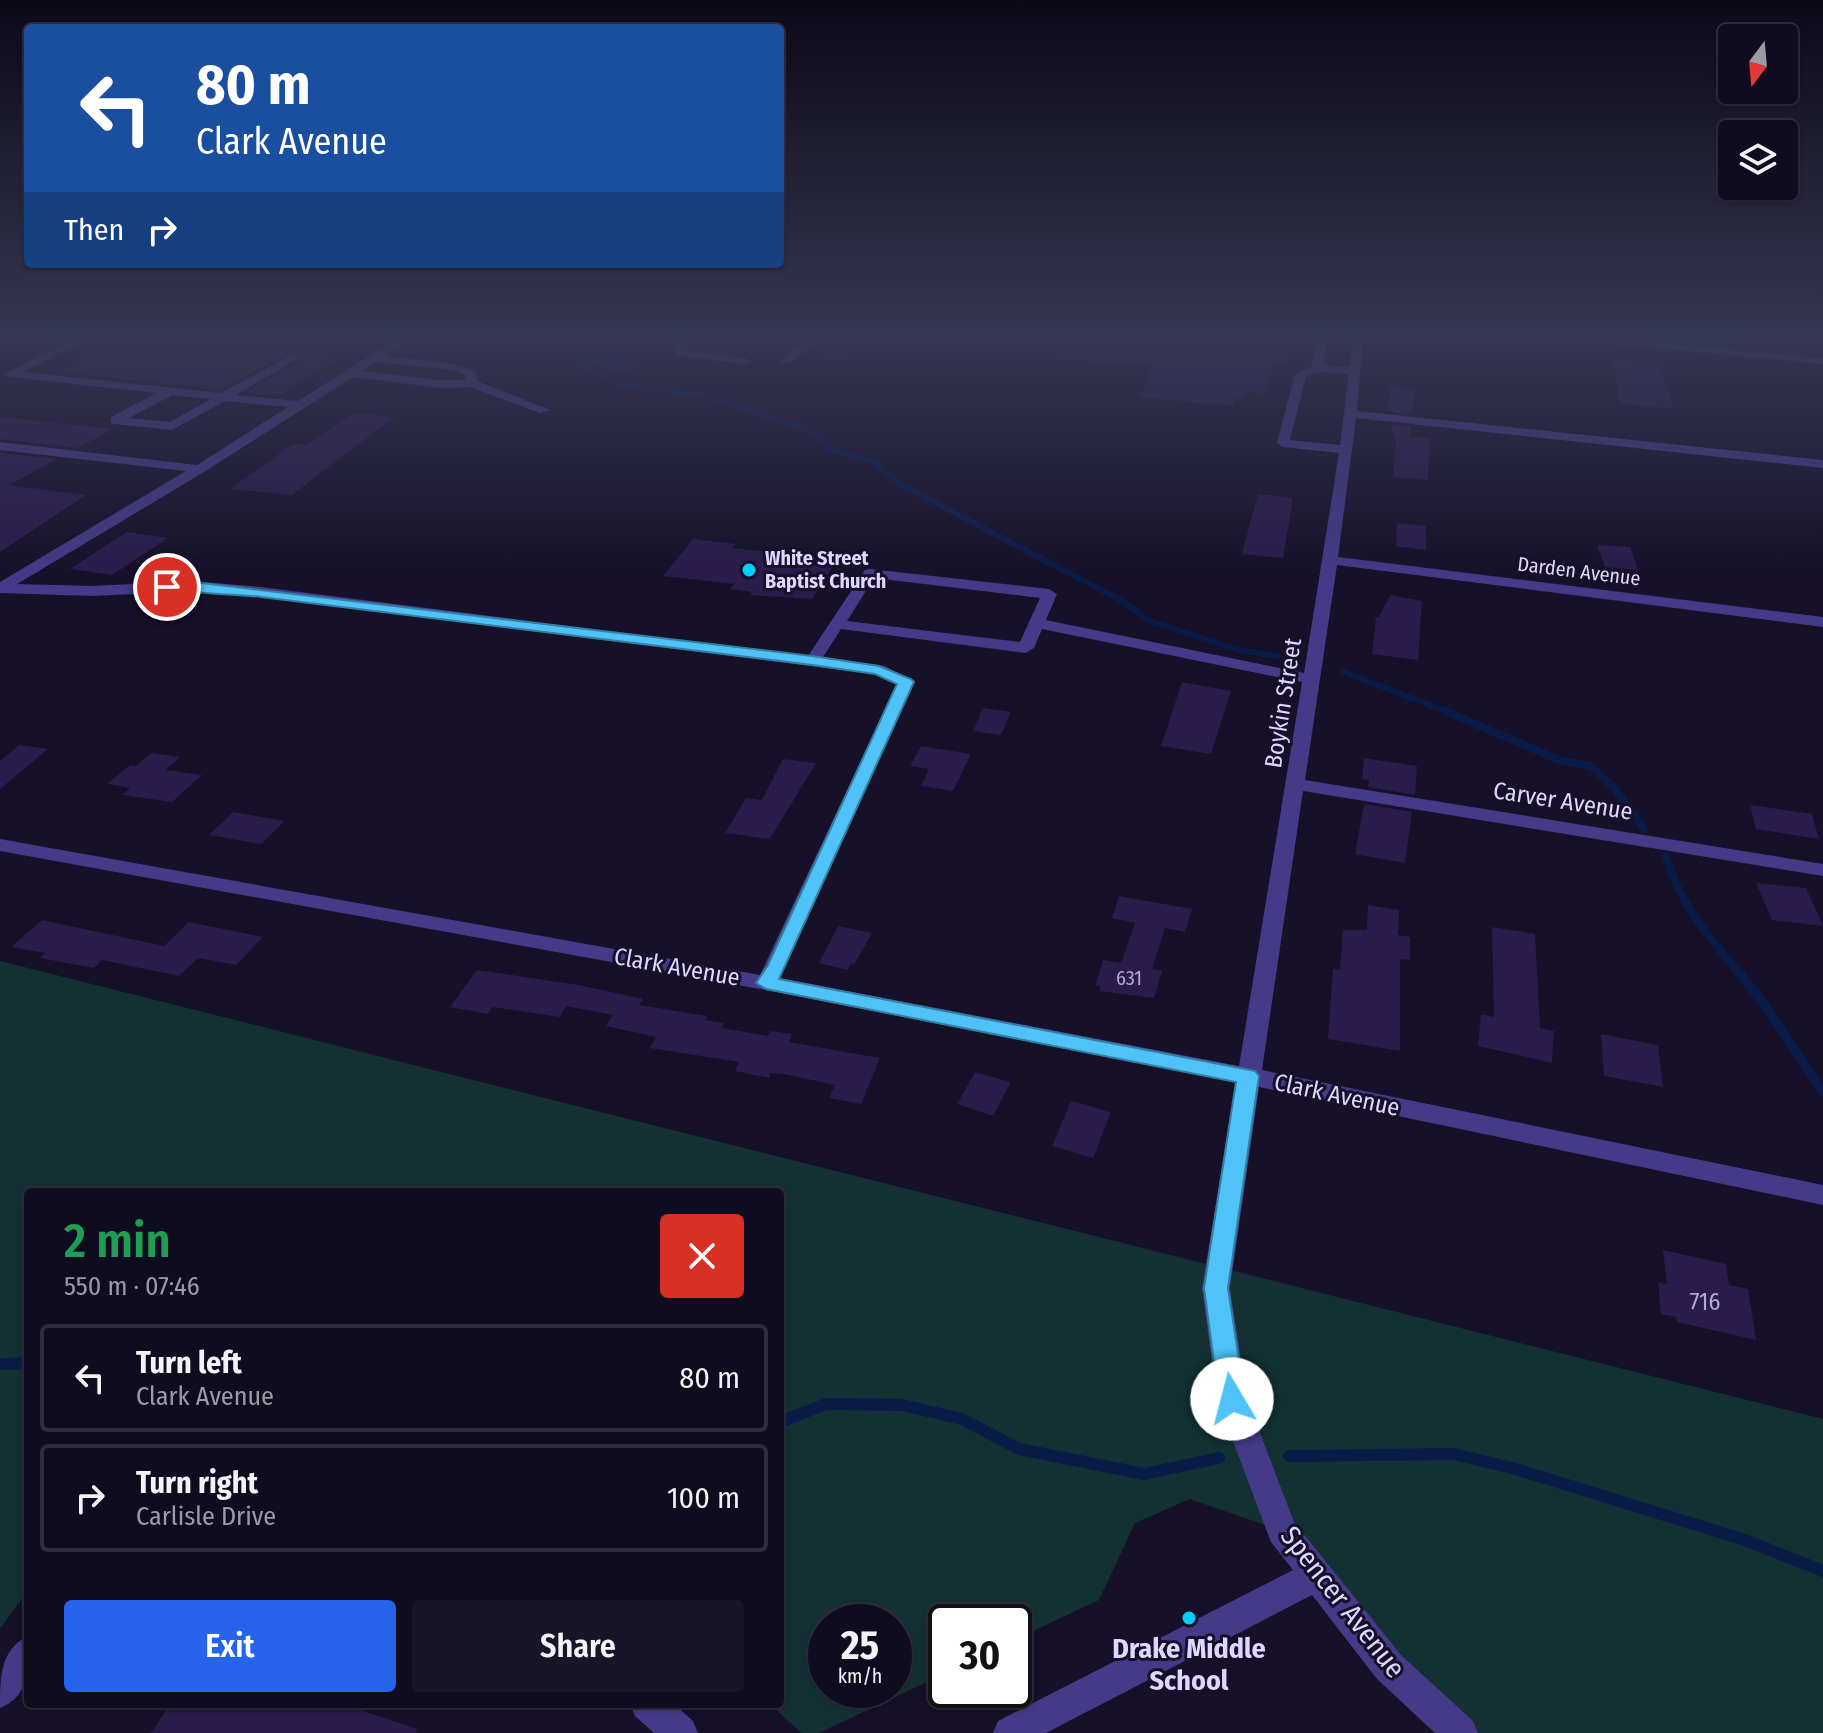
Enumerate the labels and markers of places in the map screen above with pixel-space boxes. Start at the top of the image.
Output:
place label: White Street Baptist Church [765,546,886,593]
pin [133,553,201,621]
marker: White Street Baptist Church [740,561,758,579]
marker: Drake Middle School [1180,1609,1198,1627]
place label: Drake Middle School [1112,1632,1266,1697]

